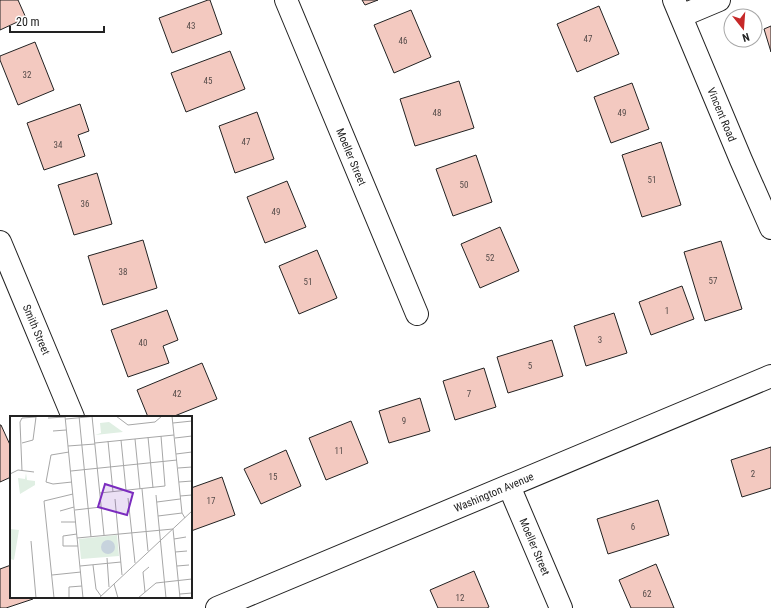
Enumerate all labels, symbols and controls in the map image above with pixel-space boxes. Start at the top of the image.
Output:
scale bar [10,8,104,34]
north arrow [723,8,763,48]
text: 20 m [16,15,40,29]
house number: 43 [187,21,195,31]
text: N [740,30,751,44]
house number: 47 [584,34,593,44]
house number: 46 [399,36,407,46]
house number: 32 [23,70,32,80]
house number: 45 [204,76,213,86]
street label: Vincent Road [704,86,739,144]
house number: 48 [433,108,441,118]
house number: 49 [618,108,626,118]
street label: Moeller Street [333,126,369,188]
house number: 47 [242,137,251,147]
house number: 34 [54,140,63,150]
house number: 51 [648,175,656,185]
house number: 50 [460,180,468,190]
house number: 36 [81,199,89,209]
house number: 49 [272,207,280,217]
house number: 52 [486,253,495,263]
house number: 38 [119,267,127,277]
house number: 57 [709,276,718,286]
house number: 51 [304,277,312,287]
street label: Smith Street [20,303,52,357]
house number: 1 [665,306,669,316]
house number: 3 [598,335,602,345]
house number: 40 [139,338,147,348]
house number: 5 [528,361,533,371]
house number: 42 [173,389,182,399]
house number: 7 [467,389,472,399]
inset map [10,416,192,598]
house number: 9 [402,416,406,426]
house number: 11 [335,446,343,456]
house number: 2 [751,469,756,479]
street label: Washington Avenue [452,470,536,515]
house number: 15 [269,472,278,482]
house number: 17 [207,496,216,506]
street label: Moeller Street [516,516,552,577]
house number: 6 [631,522,635,532]
house number: 62 [643,589,652,599]
house number: 12 [456,593,465,603]

